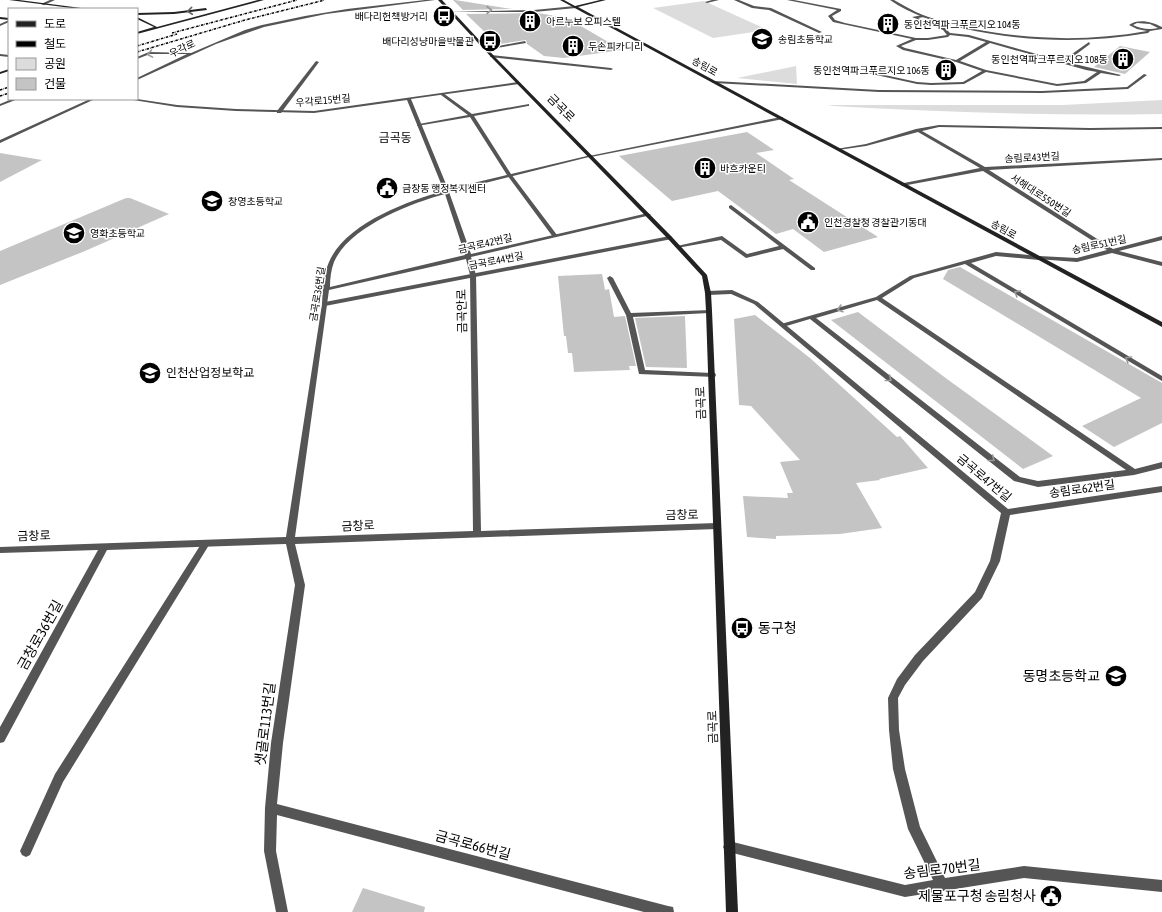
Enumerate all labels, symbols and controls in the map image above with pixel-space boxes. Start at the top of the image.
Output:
bus stop icon: 배다리헌책방거리 [431,3,457,29]
one-way arrow [187,6,193,15]
one-way arrow [486,6,492,14]
legend [8,8,138,100]
building icon: 아르누보 오피스텔 [517,8,543,34]
place label: 배다리헌책방거리 [354,11,428,22]
building icon: 동인천역파크푸르지오 104동 [875,11,901,37]
place label: 아르누보 오피스텔 [546,16,621,27]
text: 도로 [44,17,66,31]
place label: 동인천역파크푸르지오 104동 [904,19,1021,30]
school or university icon: 송림초등학교 [749,26,775,52]
bus stop icon: 배다리성냥마을박물관 [477,28,503,54]
building icon: 두손피카디리 [560,33,586,59]
place label: 송림초등학교 [778,34,833,45]
place label: 배다리성냥마을박물관 [382,36,475,47]
text: 철도 [44,37,66,51]
street label: 우각로 [167,38,197,59]
place label: 두손피카디리 [588,41,643,52]
building icon: 동인천역파크푸르지오 108동 [1110,46,1136,72]
one-way arrow [147,49,154,58]
place label: 동인천역파크푸르지오 108동 [991,54,1108,65]
street label: 송림로 [690,55,719,78]
text: 공원 [44,57,66,71]
building icon: 동인천역파크푸르지오 106동 [933,57,959,83]
place label: 동인천역파크푸르지오 106동 [813,65,930,76]
text: 건물 [44,77,66,91]
street label: 금곡로 [544,91,578,125]
street label: 우각로15번길 [295,93,351,108]
district label: 금곡동 [378,131,412,145]
street label: 송림로43번길 [1004,151,1060,164]
building icon: 바흐카운티 [692,155,718,181]
place label: 바흐카운티 [720,163,766,174]
street label: 서해대로550번길 [1009,172,1073,219]
public building icon: 금창동 행정복지센터 [374,175,400,201]
place label: 금창동 행정복지센터 [402,183,486,194]
school or university icon: 창영초등학교 [199,188,225,214]
place label: 창영초등학교 [228,196,283,207]
public building icon: 인천경찰청 경찰관기동대 [795,209,821,235]
place label: 인천경찰청 경찰관기동대 [824,217,927,228]
street label: 송림로 [989,218,1018,241]
school or university icon: 영화초등학교 [61,220,87,246]
place label: 영화초등학교 [90,228,145,239]
street label: 금곡로42번길 [457,232,513,255]
street label: 송림로51번길 [1071,233,1127,256]
street label: 금곡로44번길 [468,250,524,271]
street label: 금곡로36번길 [308,266,327,322]
street label: 금곡안로 [455,289,469,333]
one-way arrow [1014,290,1021,297]
one-way arrow [837,304,844,313]
one-way arrow [1125,356,1132,363]
school or university icon: 인천산업정보학교 [137,360,163,386]
place label: 인천산업정보학교 [166,366,254,380]
one-way arrow [885,374,892,381]
street label: 금곡로 [693,386,709,420]
street label: 금곡로47번길 [954,451,1014,505]
one-way arrow [987,455,994,462]
street label: 송림로62번길 [1048,477,1116,501]
street label: 금창로 [665,508,699,522]
street label: 금창로 [341,518,375,534]
street label: 금창로 [17,528,51,544]
street label: 금창로36번길 [14,597,66,673]
bus stop icon: 동구청 [729,615,755,641]
place label: 동구청 [758,620,797,636]
school or university icon: 동명초등학교 [1103,663,1129,689]
place label: 동명초등학교 [1023,668,1100,684]
street label: 샛골로113번길 [252,681,278,767]
street label: 금곡로 [705,710,721,744]
street label: 금곡로66번길 [433,827,513,863]
street label: 송림로70번길 [903,856,981,882]
public building icon: 제물포구청 송림청사 [1038,883,1064,909]
place label: 제물포구청 송림청사 [918,888,1036,904]

